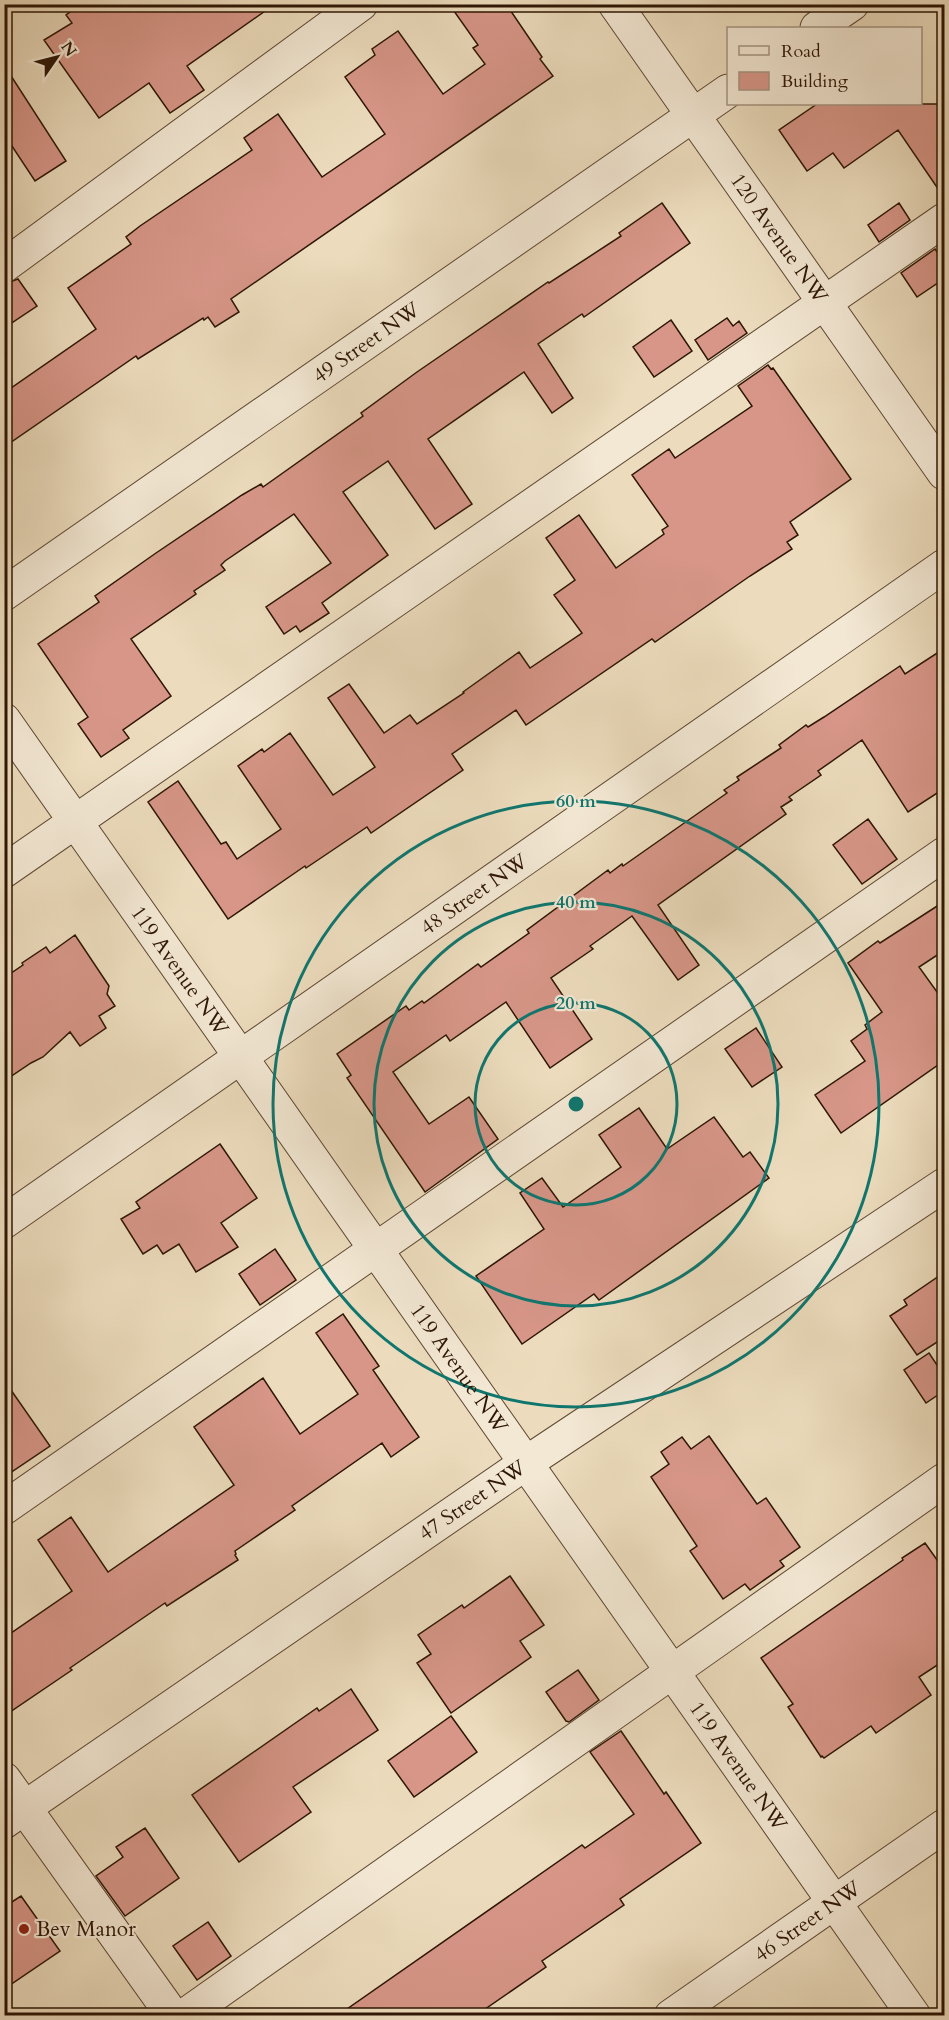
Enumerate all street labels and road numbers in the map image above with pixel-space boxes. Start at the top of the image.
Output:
street label: 120 Avenue NW [723,168,835,310]
street label: 49 Street NW [307,295,427,390]
street label: 48 Street NW [415,847,534,942]
street label: 119 Avenue NW [124,900,236,1042]
street label: 119 Avenue NW [403,1298,515,1440]
street label: 47 Street NW [413,1453,532,1548]
street label: 119 Avenue NW [682,1695,794,1838]
street label: 46 Street NW [748,1874,868,1969]

